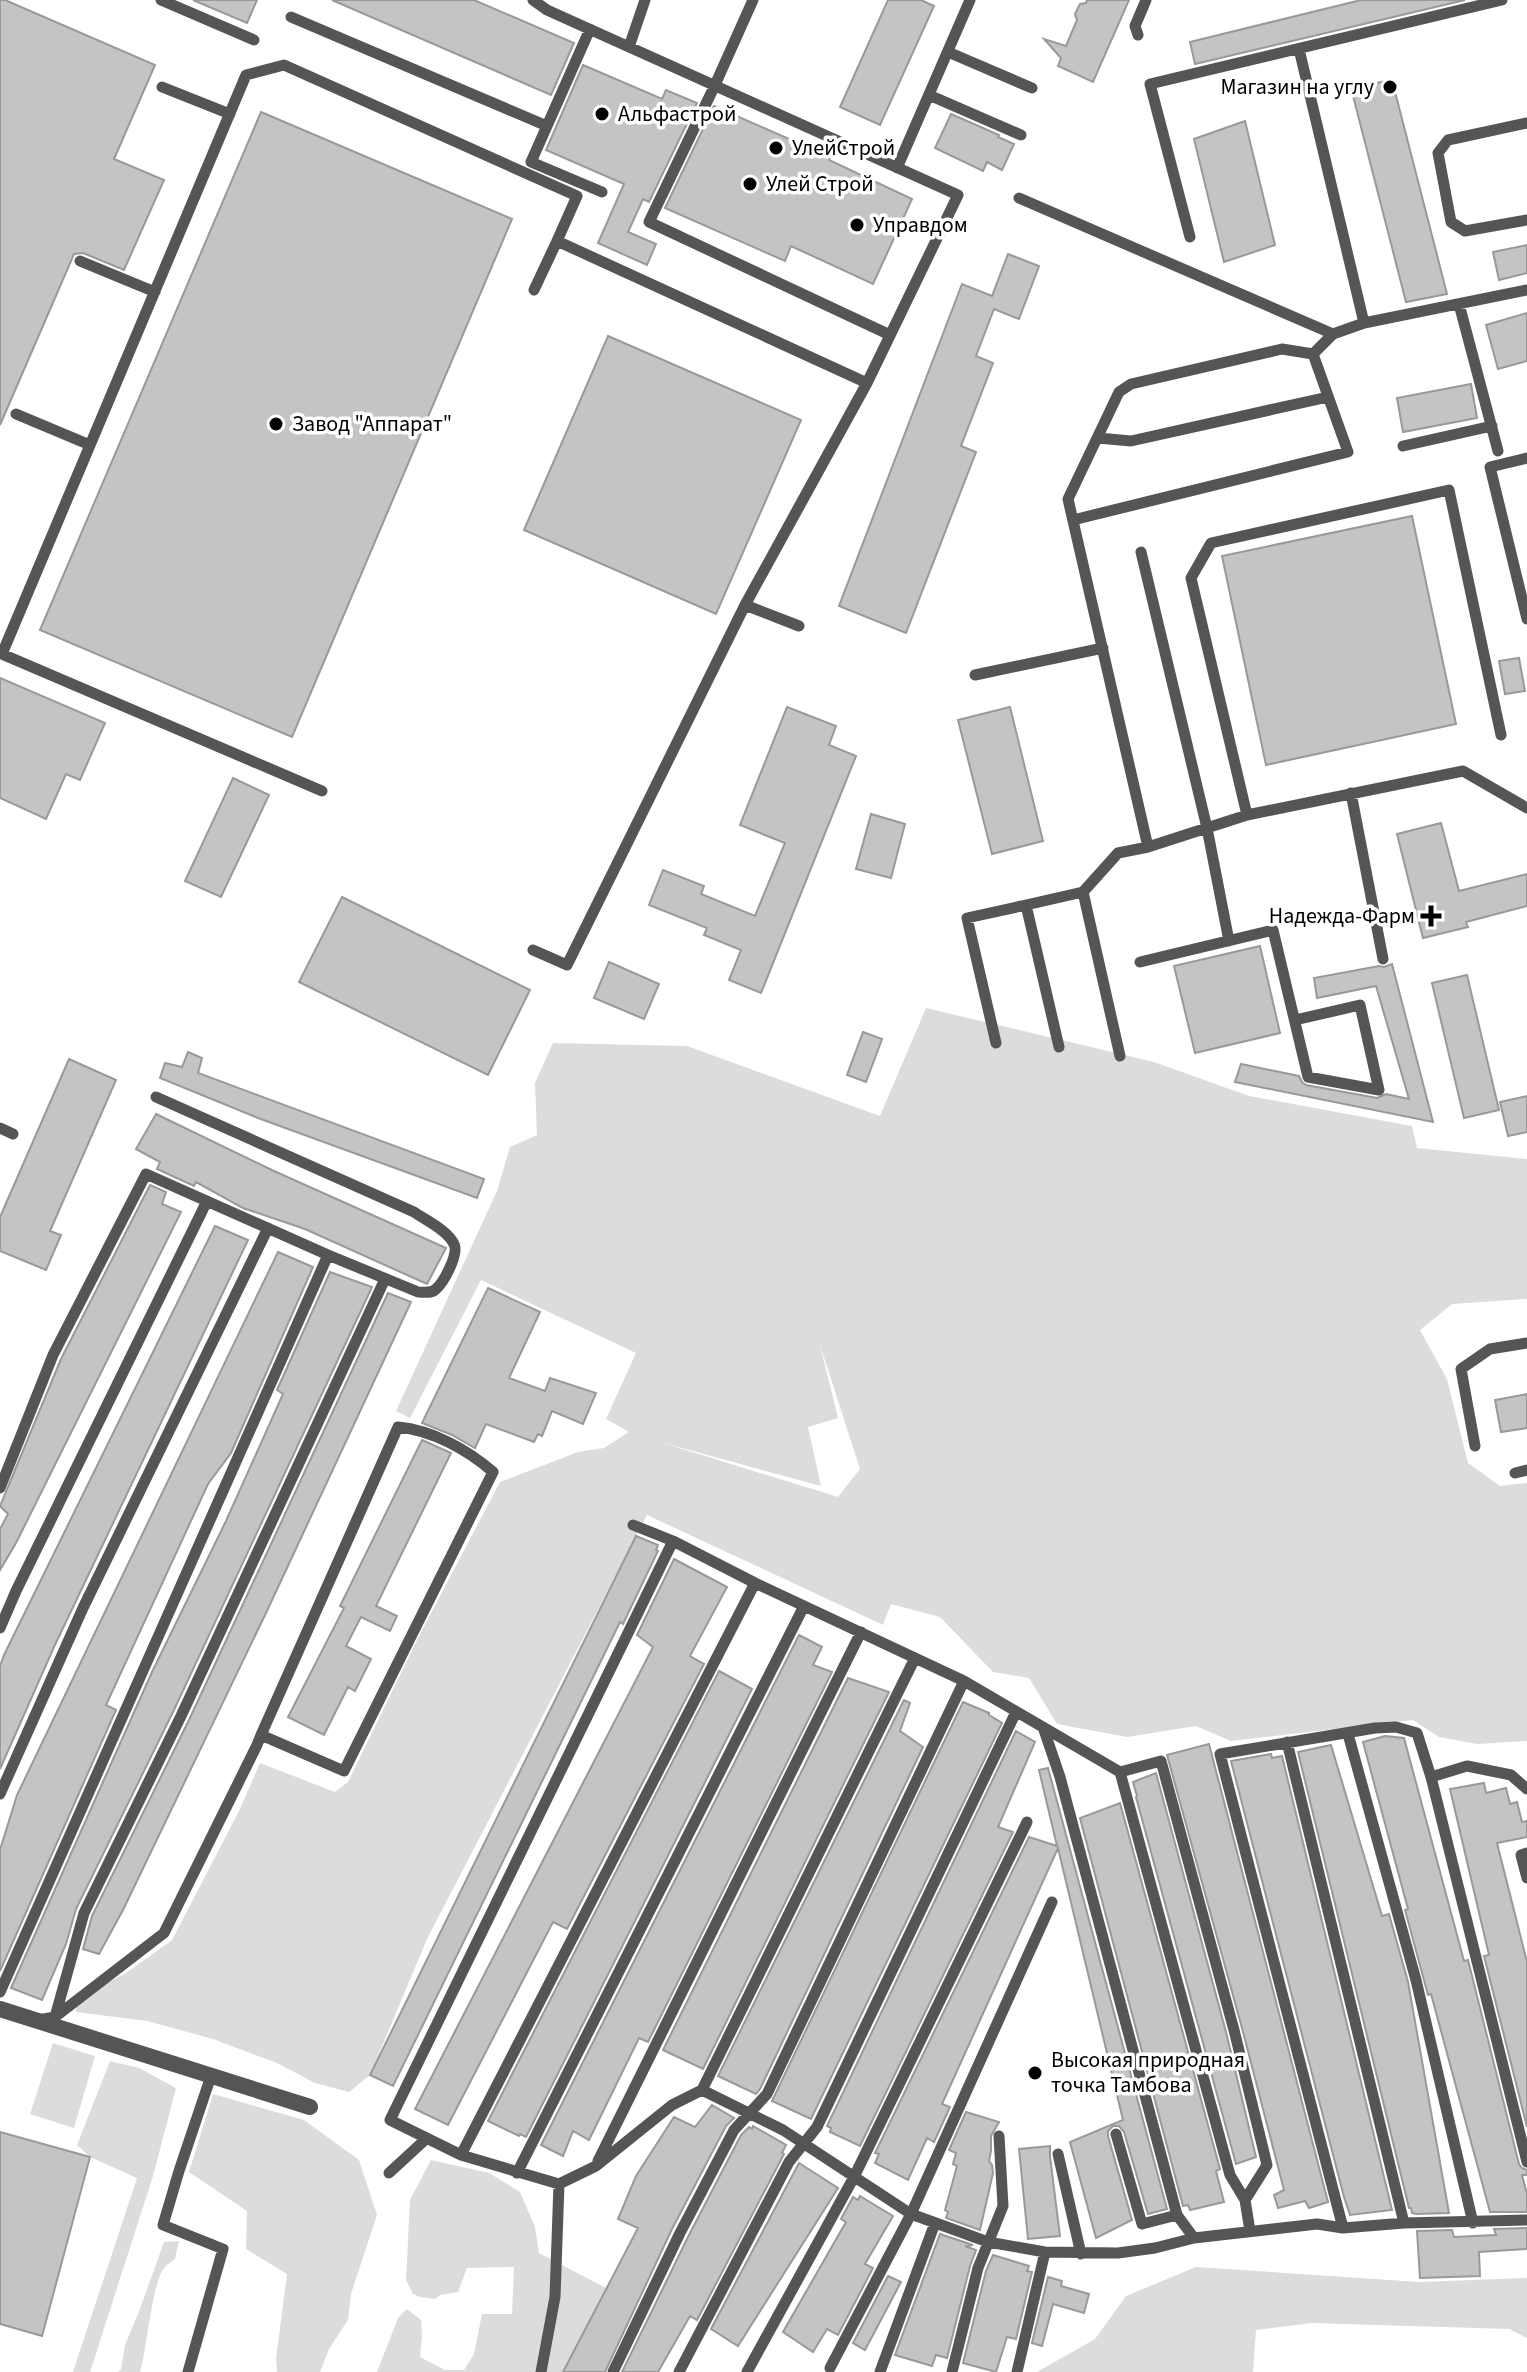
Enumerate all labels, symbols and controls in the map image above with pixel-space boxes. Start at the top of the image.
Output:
place label: Магазин на углу [1220,71,1375,103]
marker: Магазин на углу [1381,78,1399,96]
place label: Альфастрой [618,98,736,130]
marker: Альфастрой [593,105,611,123]
place label: УлейСтрой [792,132,895,164]
marker: УлейСтрой [767,139,785,157]
place label: Улей Строй [766,168,874,200]
marker: Улей Строй [741,175,759,193]
place label: Управдом [873,209,968,241]
marker: Управдом [848,216,866,234]
place label: Завод "Аппарат" [292,408,452,440]
marker: Завод "Аппарат" [267,415,285,433]
place label: Надежда-Фарм [1269,900,1415,932]
marker: Надежда-Фарм [1422,907,1440,925]
place label: Высокая природная точка Тамбова [1051,2044,1245,2101]
marker: Высокая природная точка Тамбова [1026,2064,1044,2082]

